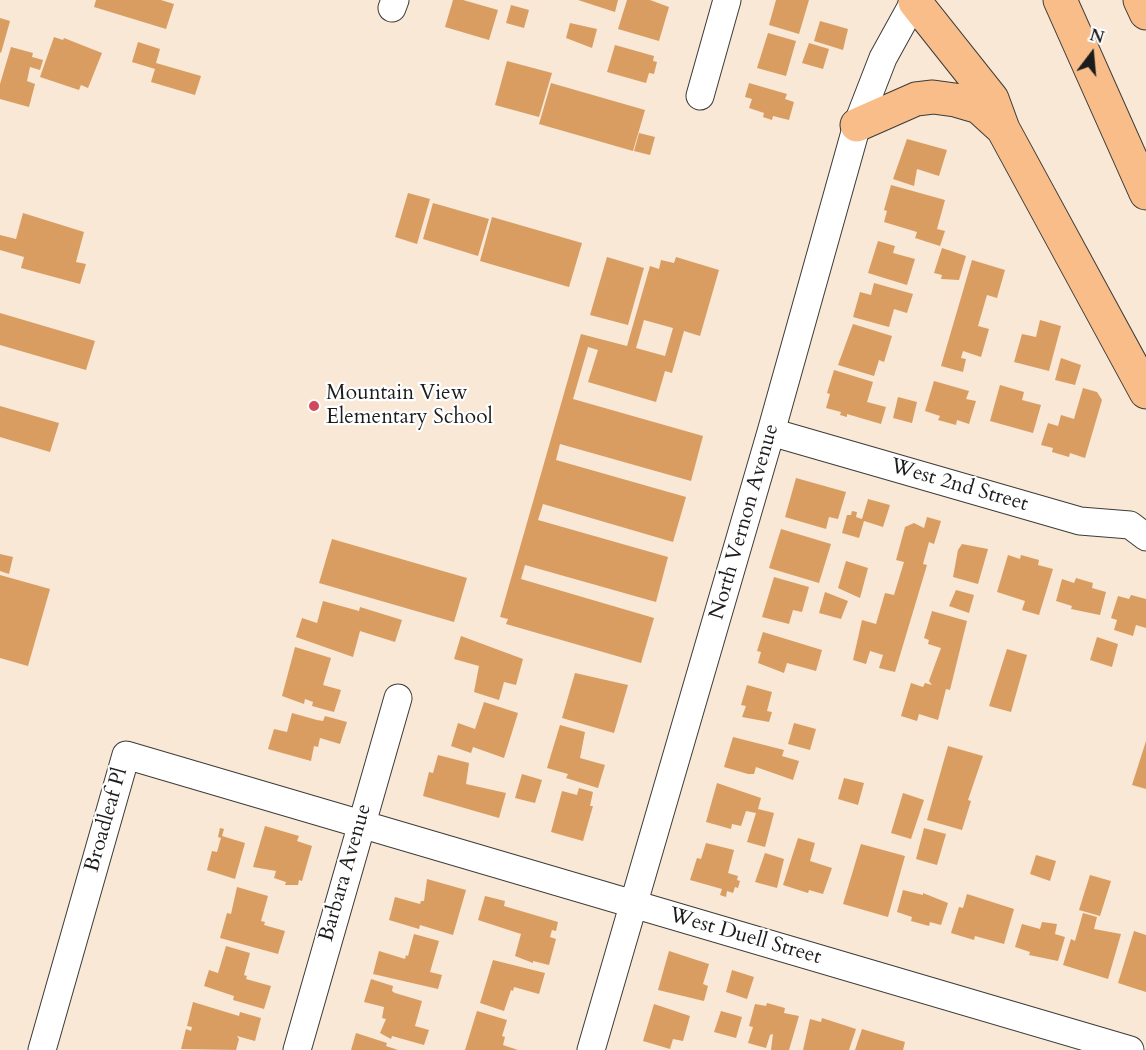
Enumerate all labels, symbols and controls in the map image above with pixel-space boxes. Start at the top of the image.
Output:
north arrow [1062,24,1122,84]
text: N [1087,24,1107,49]
place label: Mountain View Elementary School [326,381,493,431]
marker: Mountain View Elementary School [307,399,321,413]
street label: North Vernon Avenue [705,421,785,623]
street label: West 2nd Street [887,454,1031,518]
street label: Broadleaf Pl [80,765,134,875]
street label: Barbara Avenue [314,801,378,945]
street label: West Duell Street [666,903,824,971]

